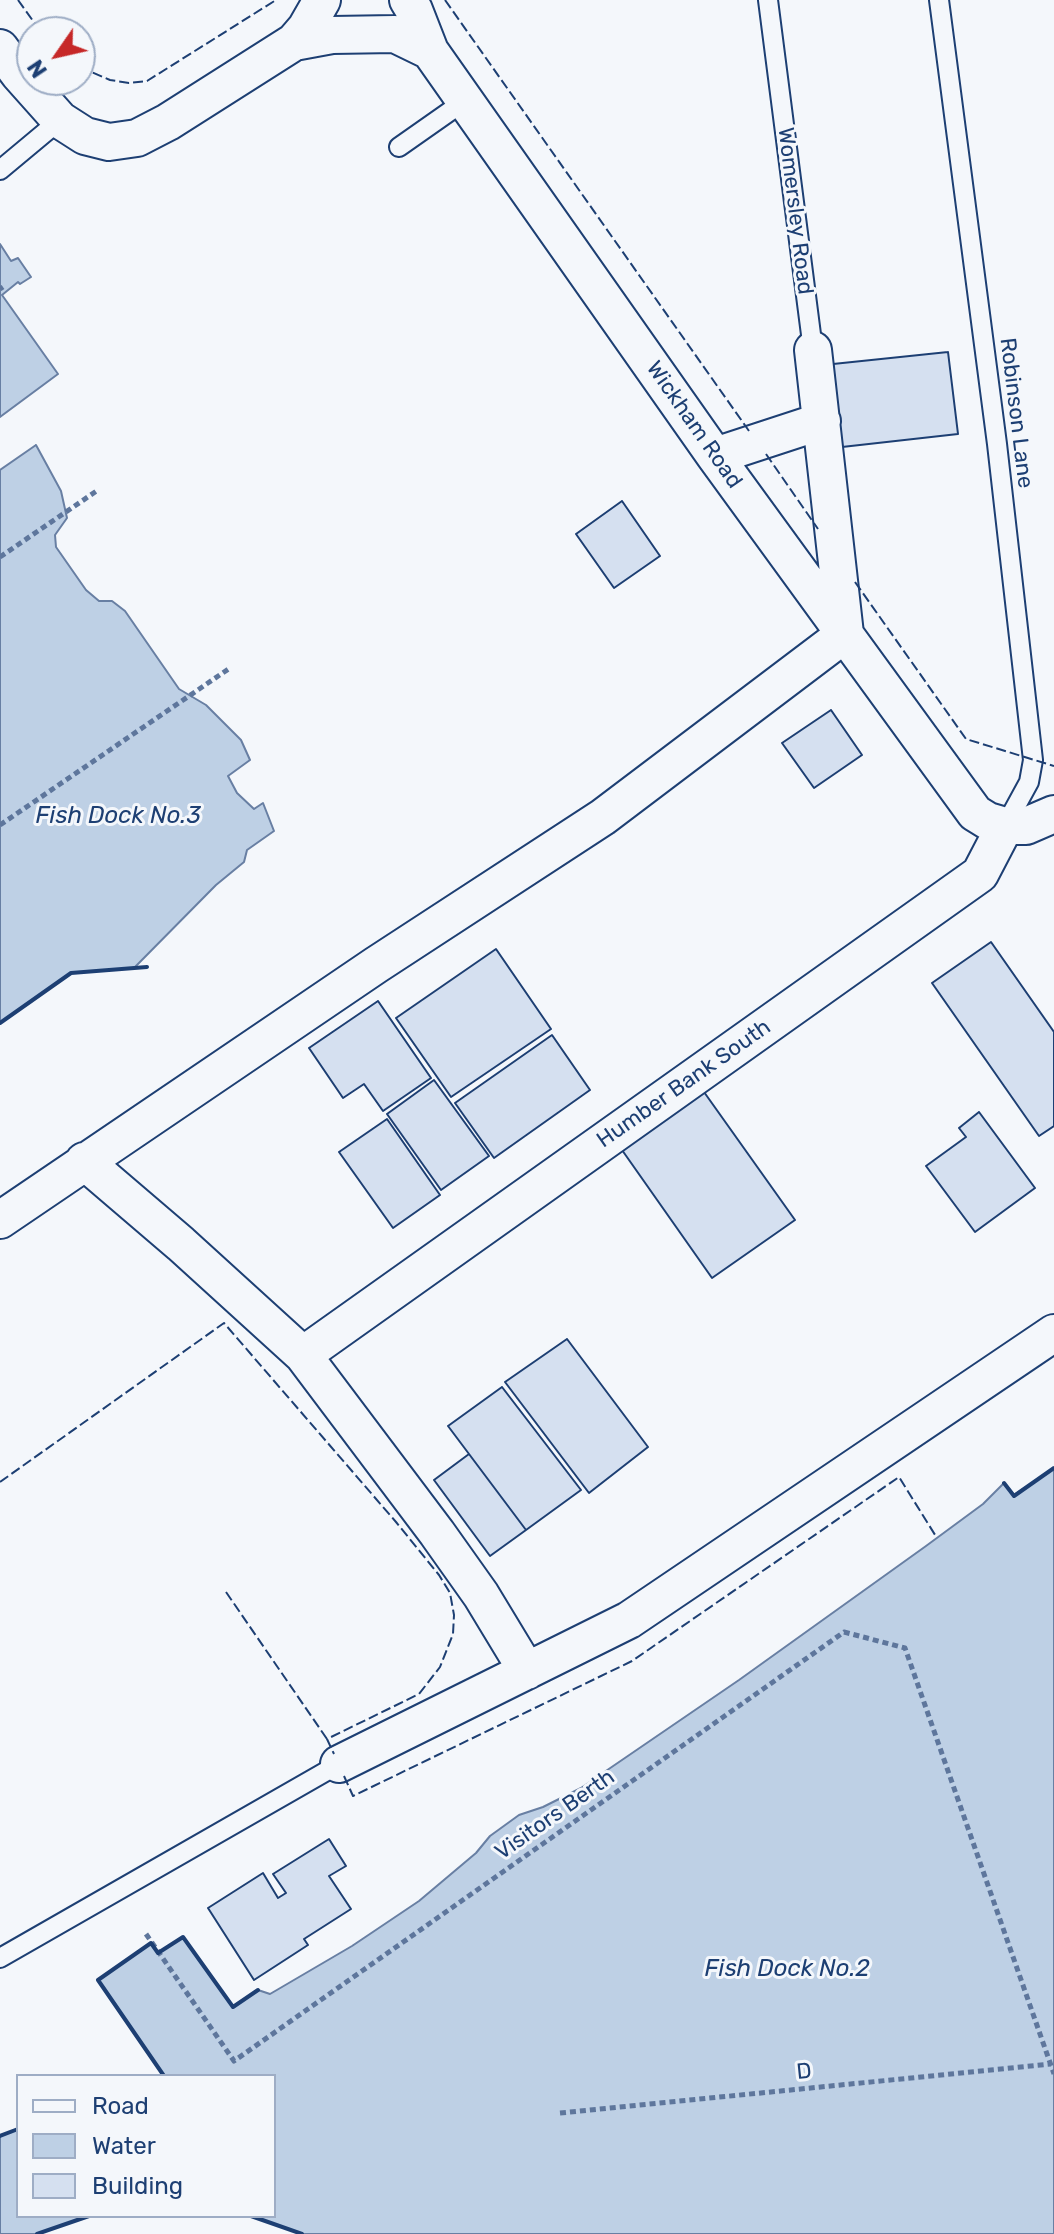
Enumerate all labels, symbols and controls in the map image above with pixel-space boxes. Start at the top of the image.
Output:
north arrow [16,16,96,96]
text: N [22,54,53,83]
street label: Womersley Road [772,126,818,296]
street label: Robinson Lane [994,336,1038,490]
street label: Wickham Road [640,356,748,494]
water label: Fish Dock No.3 [35,802,201,830]
street label: Humber Bank South [592,1014,776,1154]
street label: Visitors Berth [490,1764,620,1866]
water label: Fish Dock No.2 [705,1955,869,1983]
street label: D [795,2058,813,2086]
legend [16,2074,276,2218]
text: Road [92,2092,149,2120]
text: Water [92,2132,156,2160]
text: Building [92,2172,183,2200]

